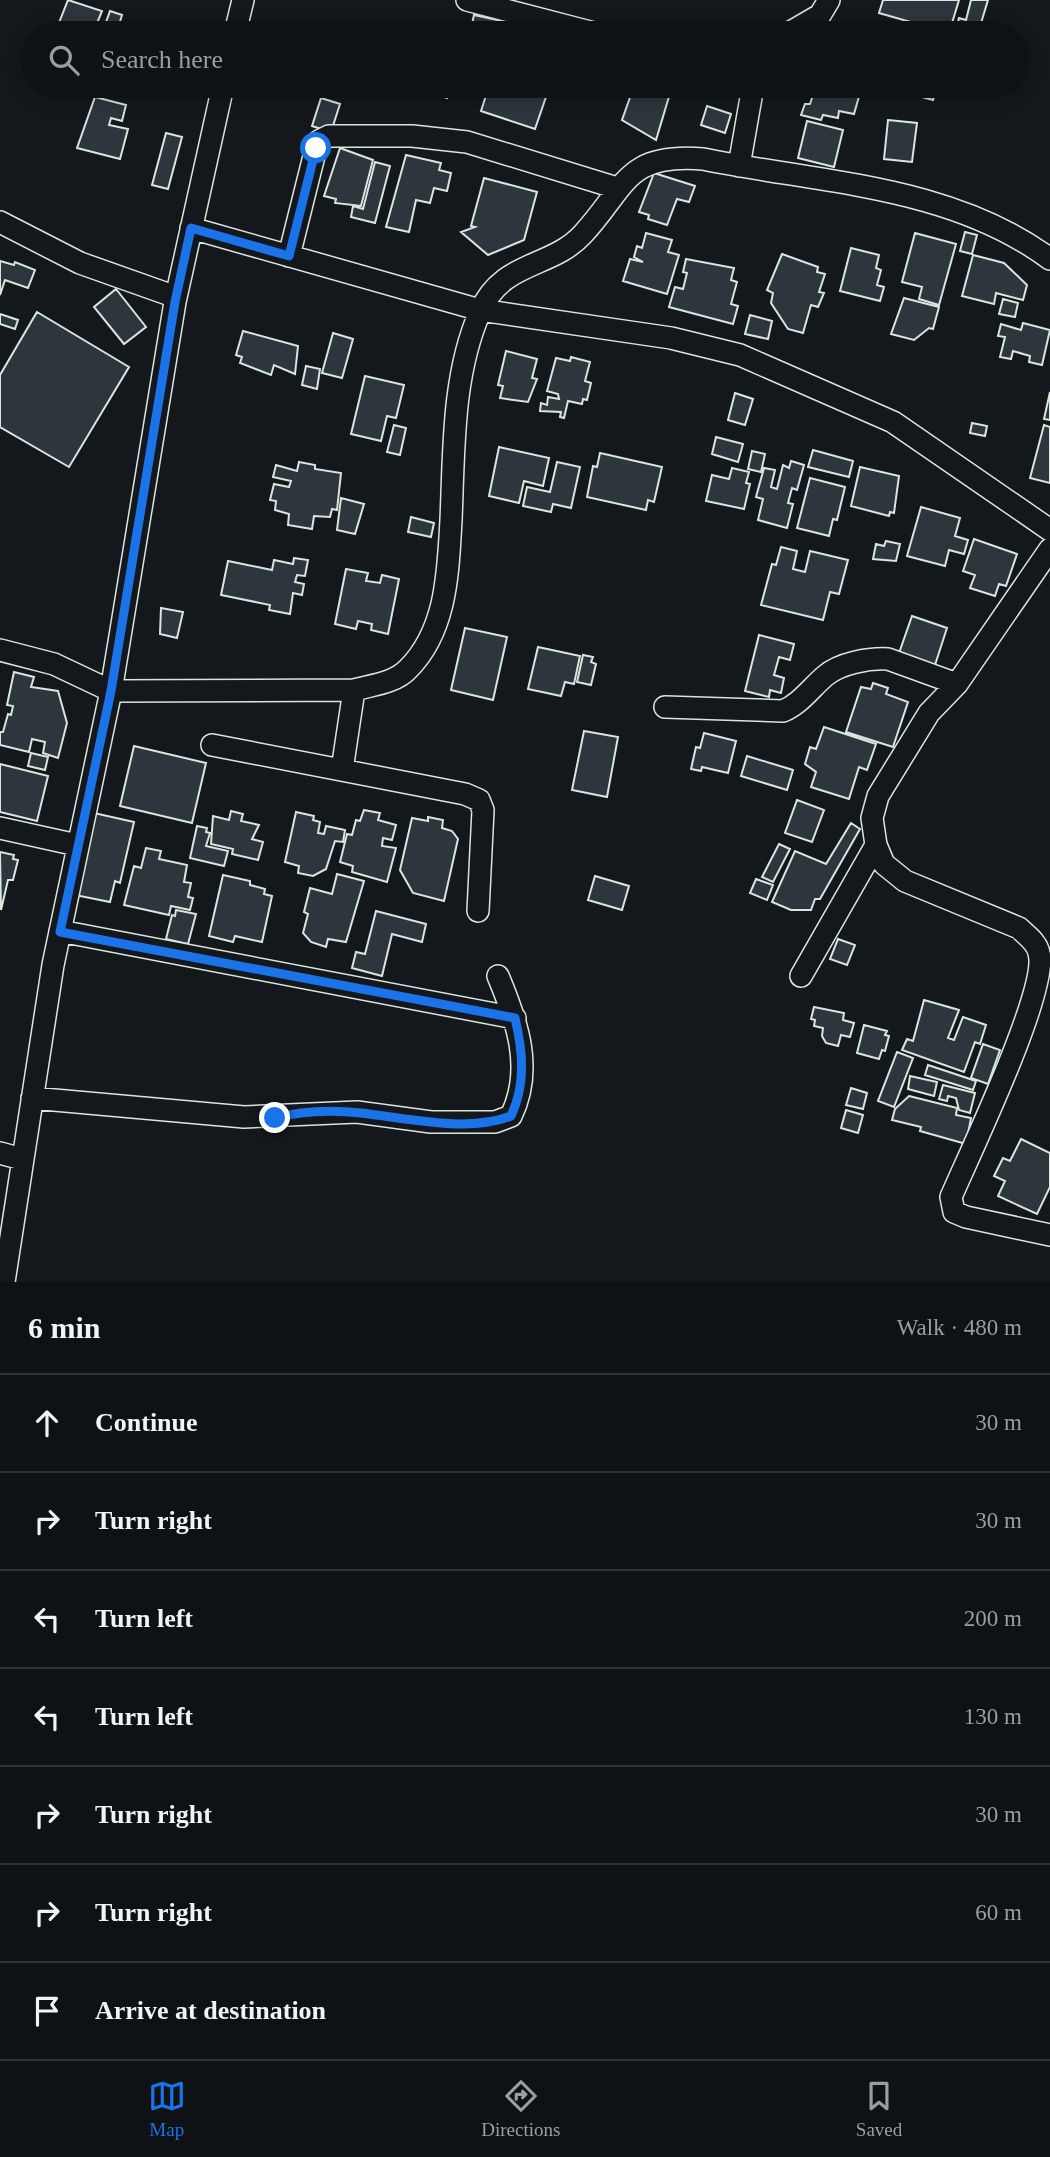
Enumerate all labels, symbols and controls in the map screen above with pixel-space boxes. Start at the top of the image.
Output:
search box [21,21,1029,98]
icon: search [45,41,83,79]
text: Search here [101,45,223,74]
route start [300,132,331,163]
route end [259,1102,290,1133]
text: 6 min [28,1311,101,1344]
text: Walk · 480 m [897,1315,1022,1340]
icon: ahead [28,1404,66,1442]
text: Continue [95,1408,198,1437]
text: 30 m [975,1410,1022,1435]
icon: right [28,1502,66,1540]
text: Turn right [95,1506,212,1535]
text: 30 m [975,1508,1022,1533]
icon: left [28,1600,66,1638]
text: Turn left [95,1604,193,1633]
text: 200 m [964,1606,1022,1631]
icon: left [28,1698,66,1736]
text: Turn left [95,1702,193,1731]
text: 130 m [964,1704,1022,1729]
icon: right [28,1796,66,1834]
text: Turn right [95,1800,212,1829]
text: 30 m [975,1802,1022,1827]
icon: right [28,1894,66,1932]
text: Turn right [95,1898,212,1927]
text: 60 m [975,1900,1022,1925]
icon: arrive [28,1992,66,2030]
text: Arrive at destination [95,1996,326,2025]
tab: Map [148,2077,186,2141]
tab: Directions [481,2077,560,2141]
tab: Saved [856,2077,902,2141]

